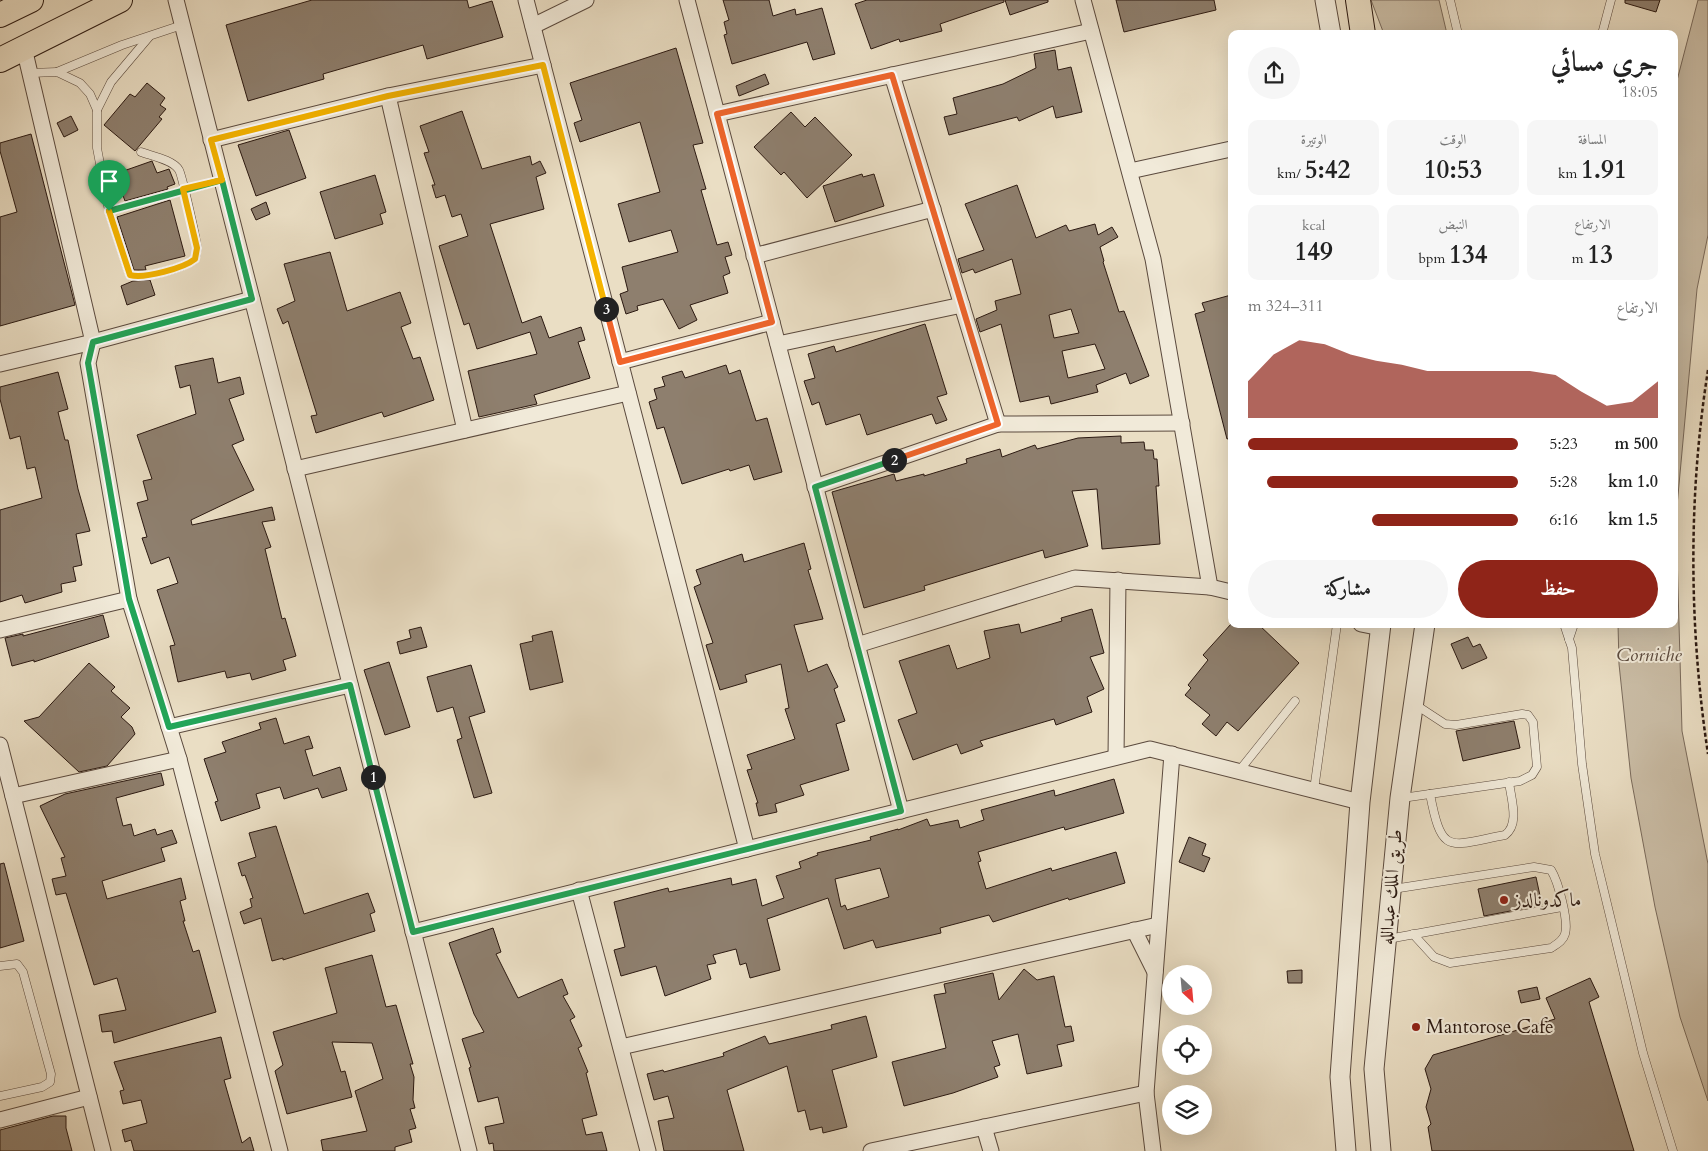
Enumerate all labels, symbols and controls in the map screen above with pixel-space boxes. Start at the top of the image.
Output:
text: جري مسائي [1551,43,1658,81]
button: share [1248,47,1300,99]
text: 18:05 [1621,81,1658,103]
text: الوتيرة [1301,130,1327,149]
text: الوقت [1440,130,1466,149]
text: المسافة [1578,130,1607,149]
text: 5:42 [1305,153,1350,187]
text: 10:53 [1424,153,1482,187]
text: 1.91 [1581,153,1627,187]
pin [88,160,130,211]
text: /km [1277,164,1305,183]
text: km [1558,164,1581,183]
icon: arrive [95,167,123,195]
text: النبض [1439,215,1467,234]
text: الارتفاع [1574,215,1611,234]
text: kcal [1302,216,1325,235]
text: 149 [1294,235,1333,269]
text: 134 [1449,238,1488,272]
text: 13 [1587,238,1613,272]
text: bpm [1419,249,1449,268]
text: m [1572,249,1587,268]
text: 311–324 m [1248,295,1324,317]
pin: 3 [594,296,618,322]
text: الارتفاع [1616,297,1658,319]
text: 3 [603,300,610,319]
text: 5:23 [1549,433,1578,455]
text: 500 m [1614,433,1658,455]
pin: 2 [882,448,906,472]
text: 2 [891,451,898,470]
text: 5:28 [1549,471,1578,493]
text: 1.0 km [1608,471,1658,493]
text: 6:16 [1549,509,1578,531]
text: 1.5 km [1608,509,1658,531]
button: مشاركة [1248,560,1448,618]
button: حفظ [1458,560,1658,618]
park label: Corniche [1616,642,1682,668]
pin: 1 [360,764,386,790]
text: 1 [370,768,377,787]
street label: طريق الملك عبدالله [1373,828,1409,946]
place label: ماكدونالدز [1512,887,1581,913]
marker: ماكدونالدز [1498,894,1510,906]
north arrow [1162,965,1212,1015]
map controls [1162,965,1212,1135]
place label: Mantorose Cafe [1426,1014,1554,1040]
marker: Mantorose Cafe [1410,1021,1422,1033]
button: locate [1162,1025,1212,1075]
button: layers [1162,1085,1212,1135]

